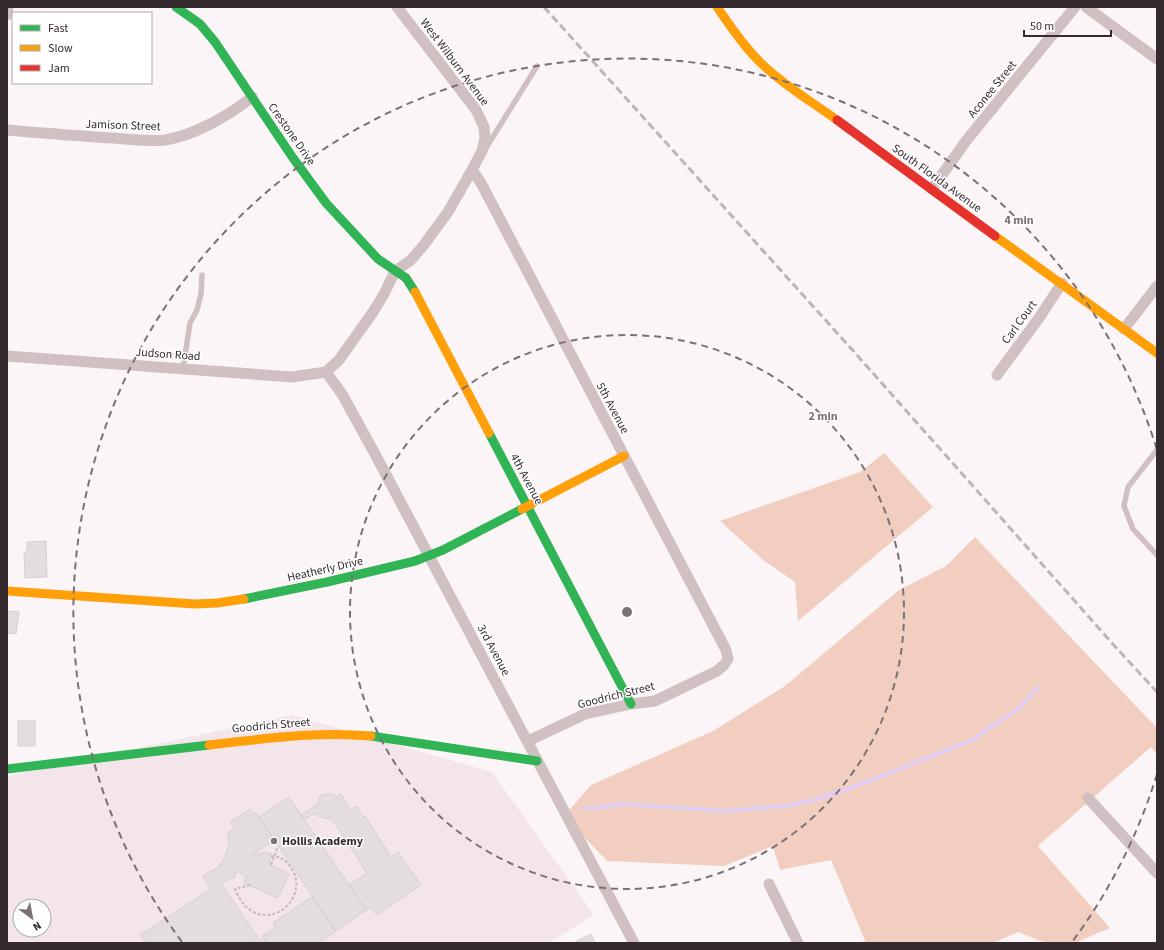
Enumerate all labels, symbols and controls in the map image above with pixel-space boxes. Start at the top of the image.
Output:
legend [12,12,152,84]
scale bar [1024,12,1111,38]
street label: West Wilburn Avenue [416,15,493,110]
text: 50 m [1030,18,1054,35]
text: Fast [48,20,68,37]
text: Slow [48,40,73,57]
street label: Aconee Street [964,57,1021,122]
text: Jam [48,60,70,77]
street label: Crestone Drive [264,100,320,169]
street label: Jamison Street [85,116,161,135]
street label: South Florida Avenue [888,140,985,217]
text: 4 min [1004,212,1034,229]
street label: Carl Court [998,297,1041,348]
street label: Judson Road [135,344,201,365]
street label: 5th Avenue [592,380,633,437]
text: 2 min [808,408,838,425]
street label: 4th Avenue [506,451,547,508]
street label: Heatherly Drive [286,553,365,586]
centre of rings [620,605,634,619]
street label: 3rd Avenue [473,621,514,679]
street label: Goodrich Street [576,678,656,713]
street label: Goodrich Street [231,714,311,737]
place label: Hollis Academy [282,833,364,850]
marker: Hollis Academy [269,836,279,846]
north arrow [12,898,52,938]
text: N [30,918,44,934]

